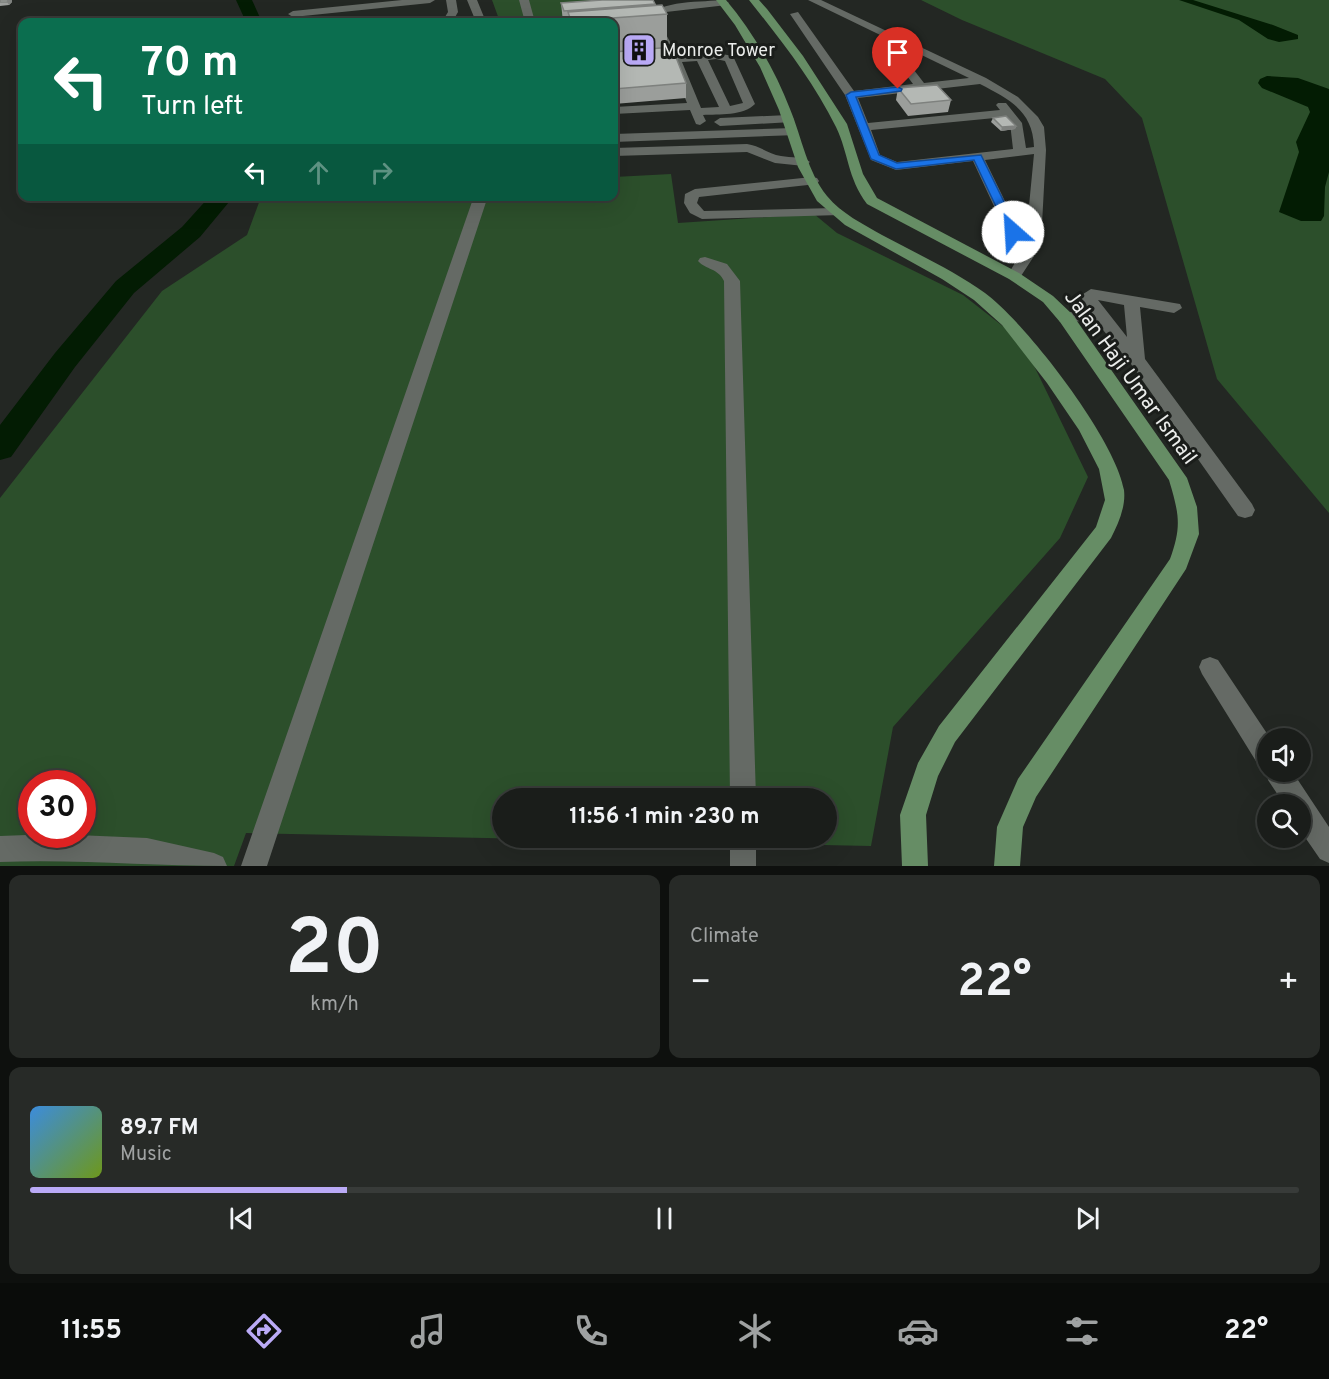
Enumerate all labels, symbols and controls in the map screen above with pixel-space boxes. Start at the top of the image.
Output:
pin [872,27,923,89]
building icon: Monroe Tower [621,32,657,68]
icon: arrive [881,36,914,69]
text: 70 m [141,38,239,91]
place label: Monroe Tower [662,40,775,63]
icon: left [42,42,120,120]
text: Turn left [141,90,243,124]
icon: left [239,156,272,189]
icon: ahead [302,156,335,189]
icon: right [365,156,398,189]
position arrow [981,200,1045,264]
street label: Jalan Haji Umar Ismail [1057,285,1202,471]
map controls [1257,728,1311,848]
button: sound [1257,728,1311,782]
speed limit sign: 30 [18,770,96,848]
button: search [1257,794,1311,848]
text: 11:56 · 1 min · 230 m [569,804,760,831]
text: 20 [285,903,384,1002]
text: Climate [690,924,759,950]
text: 22° [958,955,1031,1012]
text: − [690,963,711,1005]
text: + [1278,963,1299,1005]
text: km/h [310,992,359,1018]
text: 89.7 FM [120,1115,199,1142]
text: Music [120,1142,172,1168]
icon: previous [225,1202,258,1235]
icon: pause [648,1202,681,1235]
icon: next [1071,1202,1104,1235]
icon: directions [243,1310,285,1352]
icon: music [407,1310,449,1352]
icon: phone [570,1310,612,1352]
icon: climate [734,1310,776,1352]
icon: car [897,1310,939,1352]
icon: filters [1061,1310,1103,1352]
text: 11:55 [61,1314,122,1348]
text: 22° [1224,1314,1268,1348]

